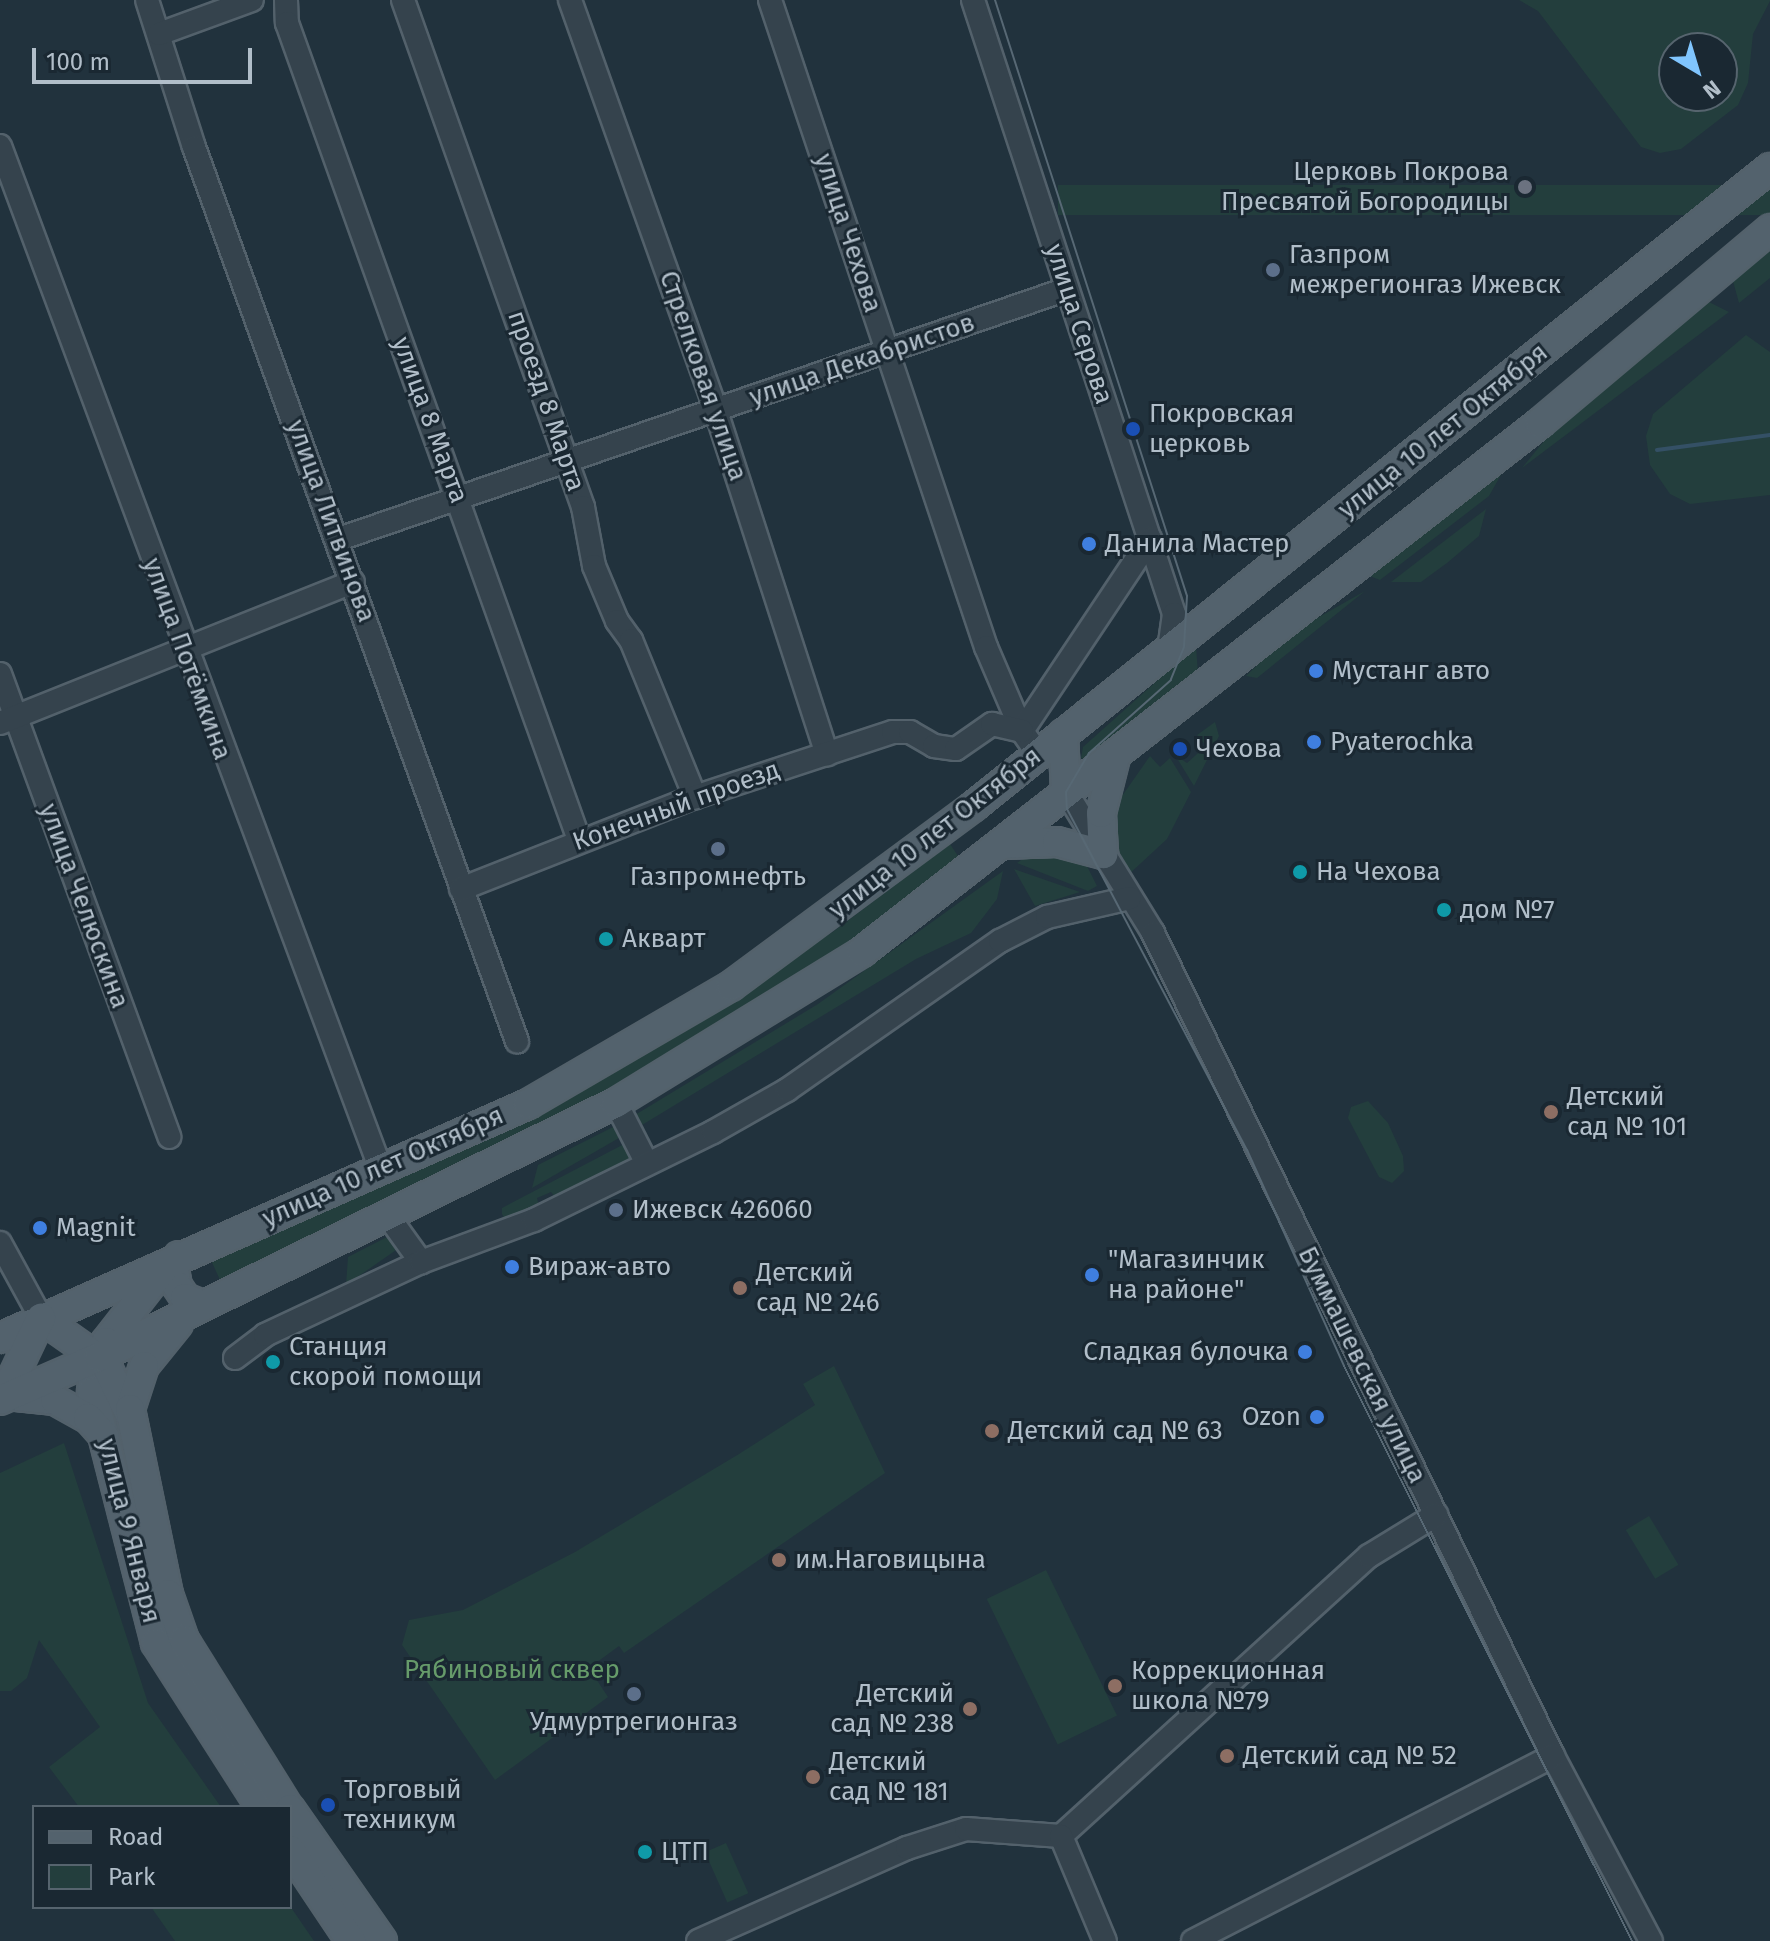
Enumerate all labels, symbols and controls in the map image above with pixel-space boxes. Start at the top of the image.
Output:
scale bar [36,32,256,82]
north arrow [1658,32,1738,112]
text: 100 m [46,48,110,76]
text: N [1698,75,1726,105]
street label: улица Чехова [808,150,888,316]
place label: Церковь Покрова Пресвятой Богородицы [1221,156,1509,218]
marker: Церковь Покрова Пресвятой Богородицы [1516,178,1534,196]
place label: Газпром межрегионгаз Ижевск [1289,239,1561,300]
street label: улица Серова [1038,240,1120,408]
marker: Газпром межрегионгаз Ижевск [1264,261,1282,279]
street label: Стрелковая улица [652,267,754,485]
street label: проезд 8 Марта [501,307,591,495]
street label: улица Декабристов [745,307,979,413]
street label: улица 8 Марта [385,333,475,507]
street label: улица 10 лет Октября [1332,337,1554,525]
place label: Покровская церковь [1149,398,1294,460]
street label: улица Литвинова [280,415,382,627]
marker: Покровская церковь [1124,420,1142,438]
place label: Данила Мастер [1105,528,1290,560]
marker: Данила Мастер [1080,535,1098,553]
street label: улица Потёмкина [136,554,238,764]
place label: Мустанг авто [1332,655,1490,687]
marker: Мустанг авто [1307,662,1325,680]
place label: Pyaterochka [1330,726,1474,758]
place label: Чехова [1196,733,1282,765]
marker: Pyaterochka [1305,733,1323,751]
street label: улица 10 лет Октября [823,740,1047,926]
marker: Чехова [1171,740,1189,758]
street label: Конечный проезд [568,754,784,858]
street label: улица Челюскина [32,799,136,1013]
marker: Газпромнефть [709,840,727,858]
place label: На Чехова [1316,856,1441,888]
place label: Газпромнефть [630,861,806,893]
marker: На Чехова [1291,863,1309,881]
place label: дом №7 [1460,894,1554,926]
marker: дом №7 [1435,901,1453,919]
place label: Акварт [622,923,705,955]
marker: Акварт [597,930,615,948]
place label: Детский сад № 101 [1567,1081,1687,1142]
street label: улица 10 лет Октября [258,1100,508,1234]
marker: Детский сад № 101 [1542,1103,1560,1121]
place label: Ижевск 426060 [632,1194,813,1226]
marker: Ижевск 426060 [607,1201,625,1219]
place label: Magnit [56,1212,136,1244]
marker: Magnit [31,1219,49,1237]
street label: Буммашевская улица [1291,1242,1433,1488]
place label: "Магазинчик на районе" [1108,1244,1264,1306]
place label: Вираж-авто [528,1251,671,1283]
place label: Детский сад № 246 [756,1257,880,1318]
marker: Вираж-авто [503,1258,521,1276]
marker: "Магазинчик на районе" [1083,1266,1101,1284]
marker: Детский сад № 246 [731,1279,749,1297]
place label: Станция скорой помощи [289,1331,482,1392]
place label: Сладкая булочка [1083,1336,1289,1368]
marker: Сладкая булочка [1296,1343,1314,1361]
marker: Станция скорой помощи [264,1353,282,1371]
place label: Ozon [1242,1401,1301,1433]
marker: Ozon [1308,1408,1326,1426]
place label: Детский сад № 63 [1008,1415,1223,1447]
marker: Детский сад № 63 [983,1422,1001,1440]
street label: улица 9 Января [91,1435,167,1627]
place label: им.Наговицына [795,1544,986,1576]
marker: им.Наговицына [770,1551,788,1569]
park label: Рябиновый сквер [404,1654,620,1686]
place label: Коррекционная школа №79 [1131,1655,1325,1716]
marker: Коррекционная школа №79 [1106,1677,1124,1695]
place label: Детский сад № 238 [830,1678,954,1740]
marker: Удмуртрегионгаз [625,1685,643,1703]
marker: Детский сад № 238 [961,1700,979,1718]
place label: Удмуртрегионгаз [530,1706,738,1738]
place label: Детский сад № 52 [1243,1740,1457,1772]
place label: Детский сад № 181 [829,1746,949,1808]
marker: Детский сад № 52 [1218,1747,1236,1765]
marker: Детский сад № 181 [804,1768,822,1786]
place label: Торговый техникум [344,1774,462,1836]
marker: Торговый техникум [319,1796,337,1814]
legend [32,1805,292,1909]
text: Road [108,1823,163,1851]
place label: ЦТП [661,1836,709,1868]
marker: ЦТП [636,1843,654,1861]
text: Park [108,1863,155,1891]

